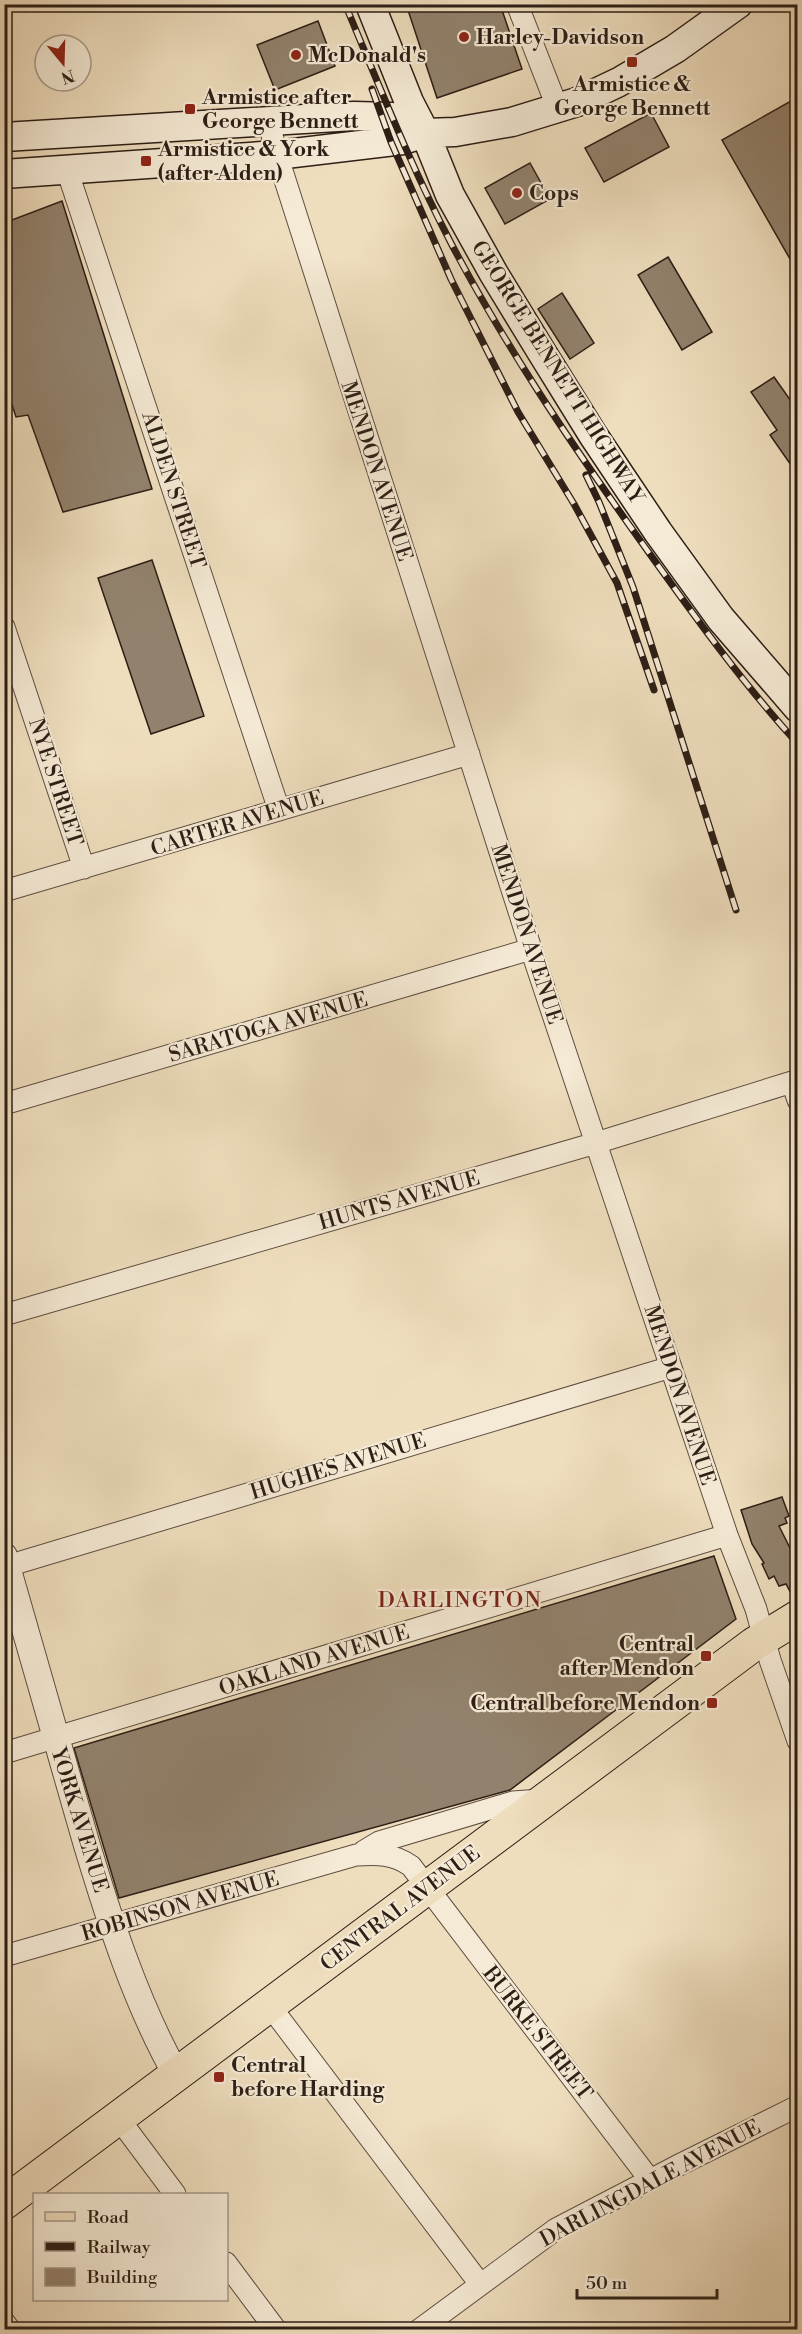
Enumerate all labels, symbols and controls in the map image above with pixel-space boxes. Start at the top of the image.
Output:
place label: Harley-Davidson [476,25,644,51]
marker: Harley-Davidson [457,30,471,44]
north arrow [33,33,93,93]
place label: McDonald's [308,43,426,69]
marker: McDonald's [289,48,303,62]
marker: Armistice & George Bennett [625,55,639,69]
text: N [58,65,77,88]
place label: Armistice & George Bennett [554,72,711,122]
place label: Armistice after George Bennett [201,85,359,135]
marker: Armistice after George Bennett [183,102,197,116]
place label: Armistice & York (after Alden) [157,137,330,187]
marker: Armistice & York (after Alden) [139,154,153,168]
place label: Cops [529,181,579,207]
marker: Cops [510,186,524,200]
street label: GEORGE BENNETT HIGHWAY [465,236,650,510]
street label: MENDON AVENUE [335,378,417,565]
street label: ALDEN STREET [135,407,211,572]
street label: NYE STREET [22,715,88,850]
street label: CARTER AVENUE [148,785,327,863]
street label: MENDON AVENUE [485,841,567,1028]
street label: SARATOGA AVENUE [166,987,371,1069]
street label: HUNTS AVENUE [316,1166,483,1236]
street label: MENDON AVENUE [638,1302,720,1489]
street label: HUGHES AVENUE [247,1428,430,1506]
district label: DARLINGTON [378,1587,542,1614]
street label: OAKLAND AVENUE [216,1620,413,1702]
place label: Central after Mendon [560,1632,694,1682]
marker: Central after Mendon [699,1649,713,1663]
place label: Central before Mendon [470,1691,700,1717]
marker: Central before Mendon [705,1696,719,1710]
street label: YORK AVENUE [44,1744,113,1896]
street label: CENTRAL AVENUE [316,1840,486,1977]
street label: ROBINSON AVENUE [78,1866,282,1948]
street label: BURKE STREET [476,1961,598,2106]
place label: Central before Harding [231,2053,385,2103]
marker: Central before Harding [212,2070,226,2084]
street label: DARLINGDALE AVENUE [536,2115,765,2253]
legend [33,2193,228,2301]
text: Road [87,2206,130,2229]
text: Railway [87,2236,151,2259]
scale bar [577,2262,716,2300]
text: Building [86,2266,158,2289]
text: 50 m [586,2272,628,2295]

